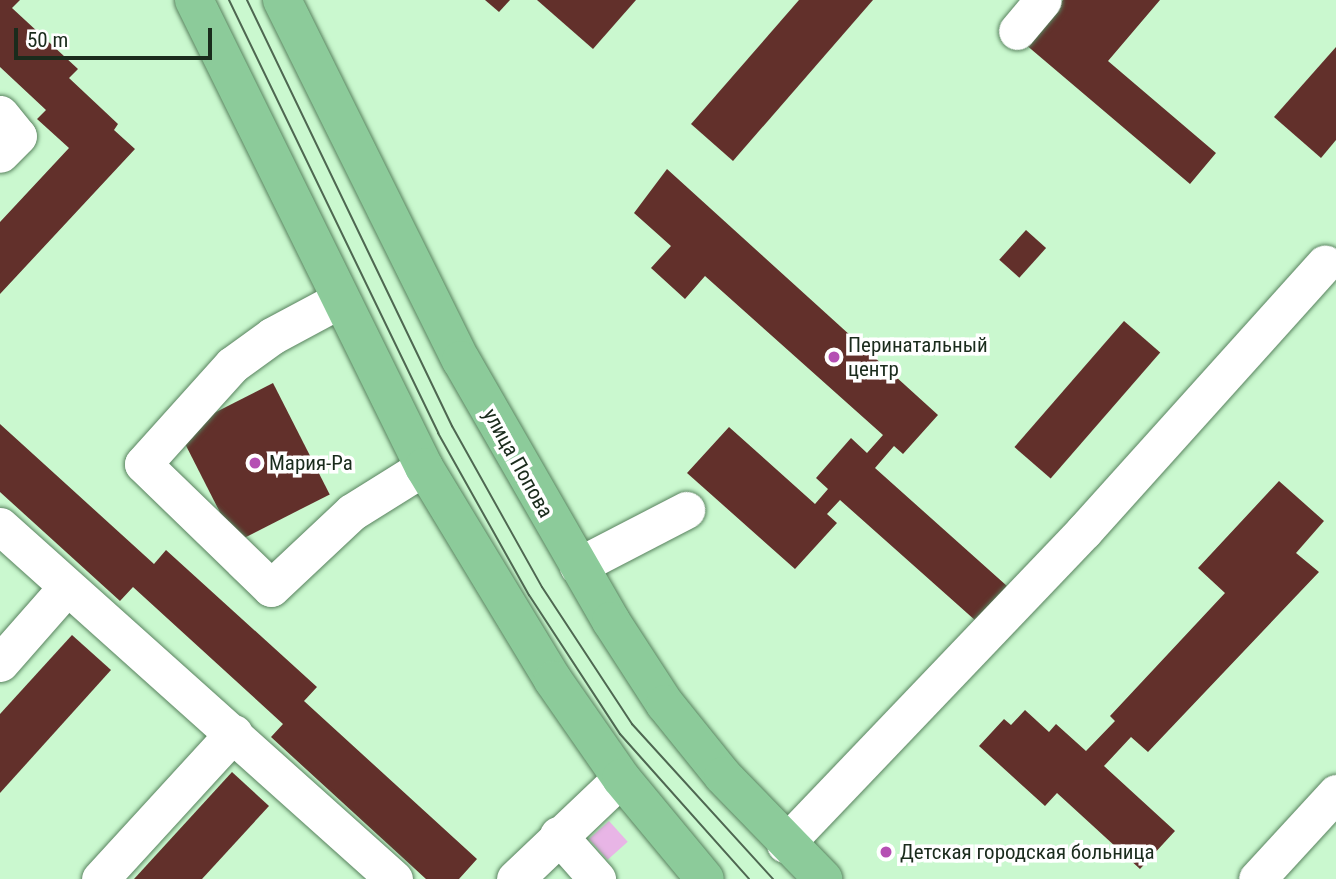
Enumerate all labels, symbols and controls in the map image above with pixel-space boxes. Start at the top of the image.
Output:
scale bar [18,14,215,58]
text: 50 m [27,28,68,52]
place label: Перинатальный центр [848,332,988,382]
marker: Перинатальный центр [826,349,842,365]
street label: улица Попова [478,404,558,522]
place label: Мария-Ра [269,450,353,476]
marker: Мария-Ра [247,455,263,471]
place label: Детская городская больница [900,839,1155,865]
marker: Детская городская больница [878,844,894,860]

